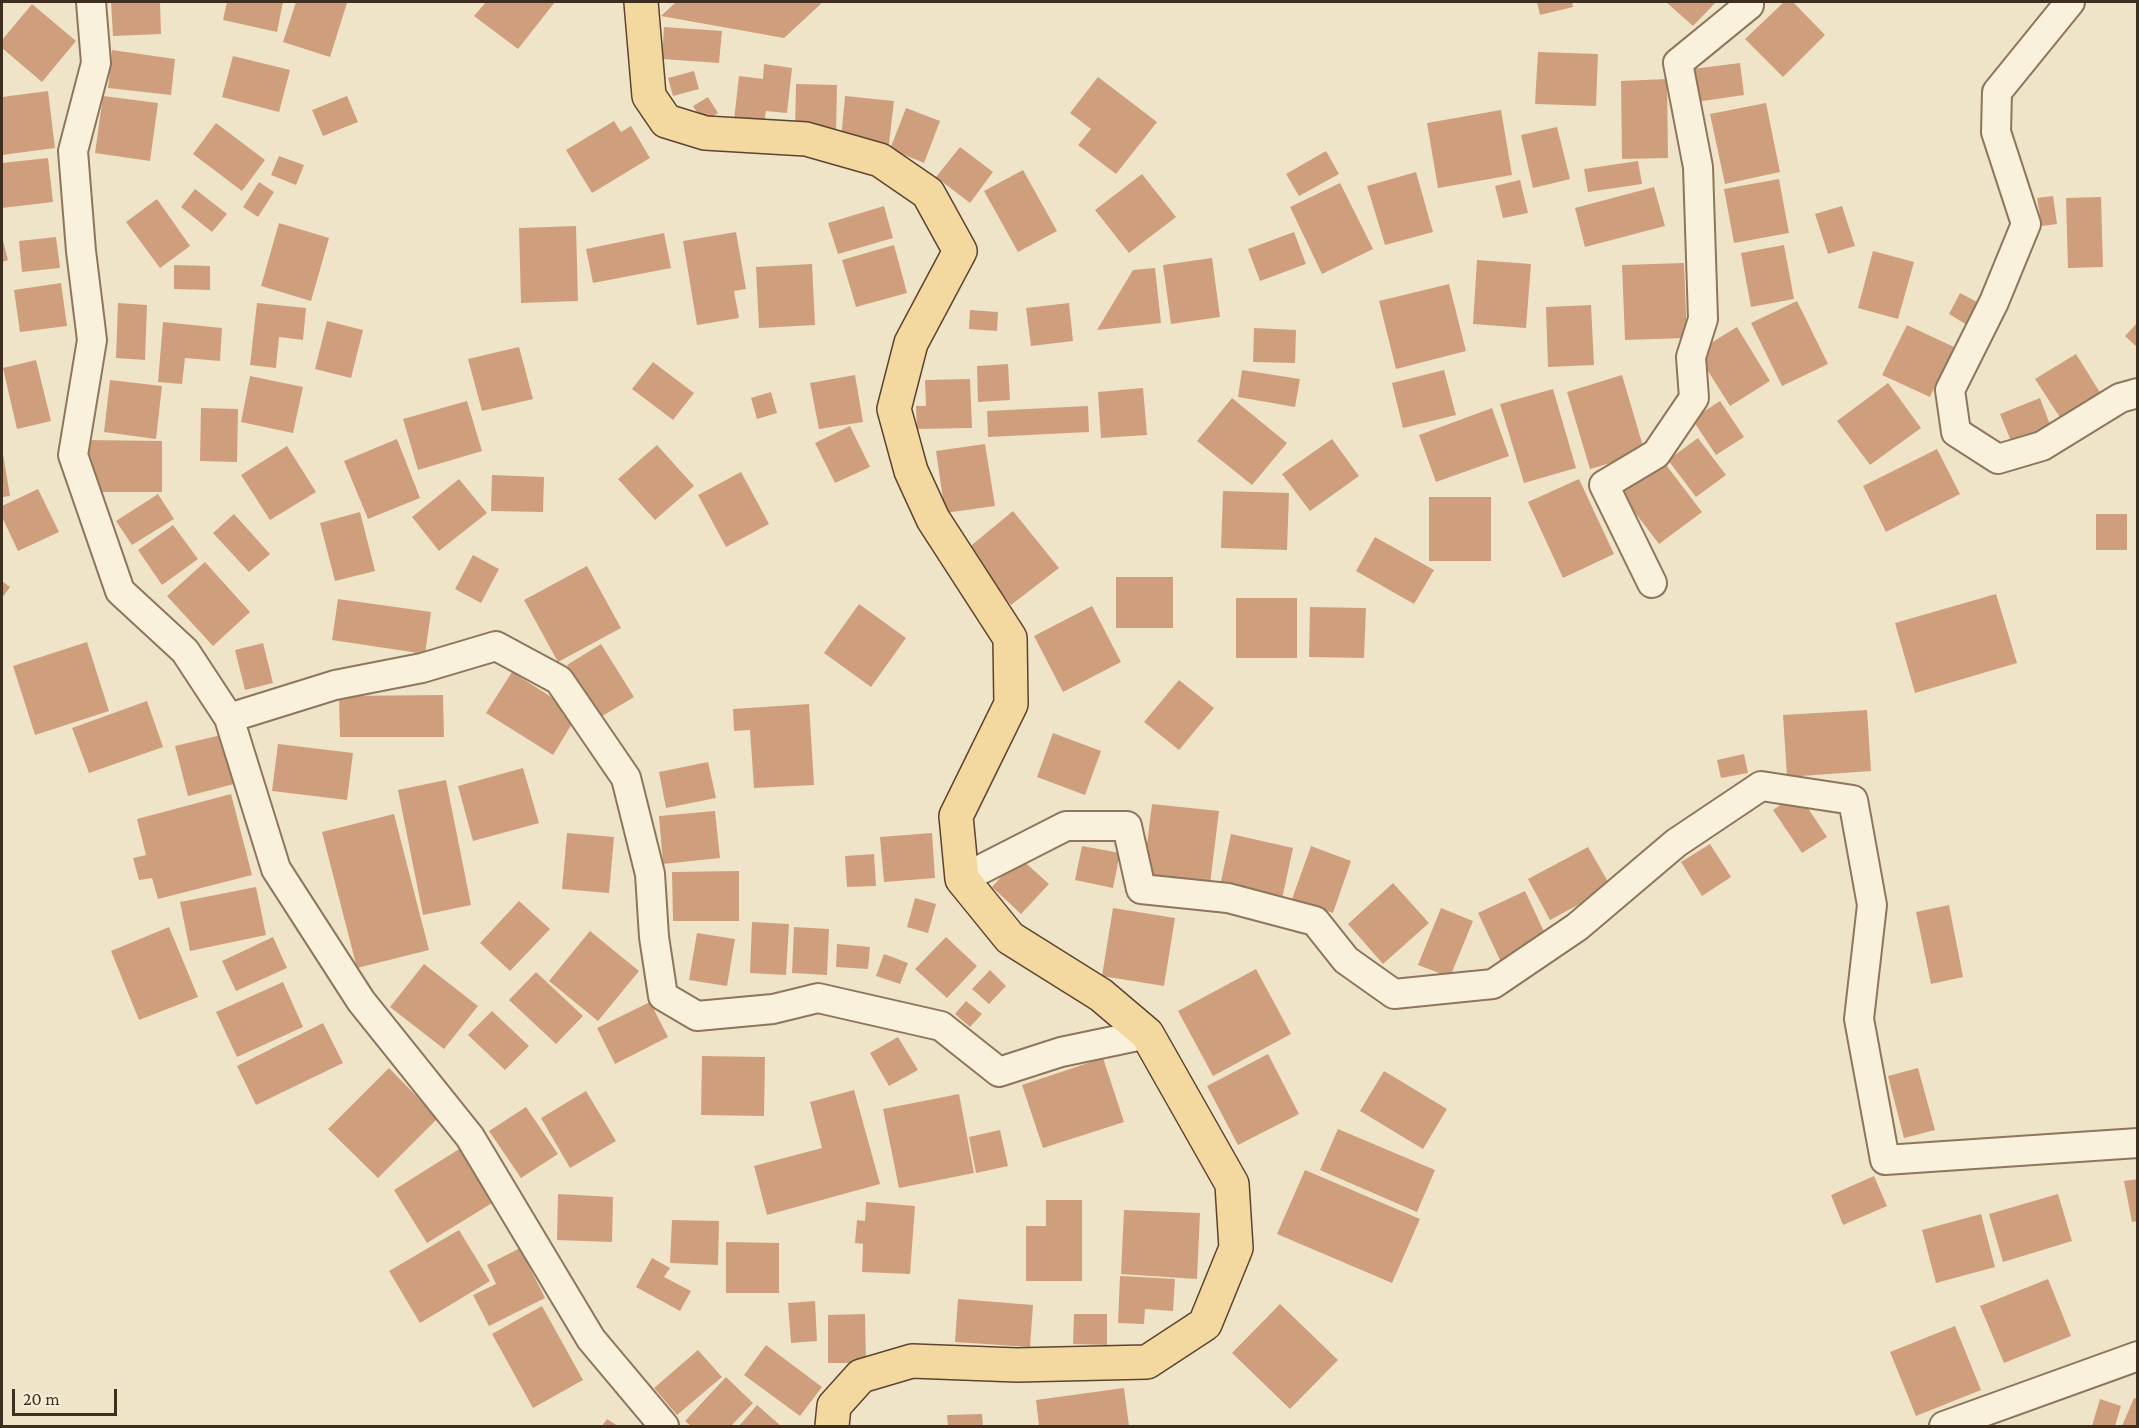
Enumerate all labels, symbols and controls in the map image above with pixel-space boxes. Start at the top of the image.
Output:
scale bar [15,1377,120,1415]
text: 20 m [23,1389,60,1409]

